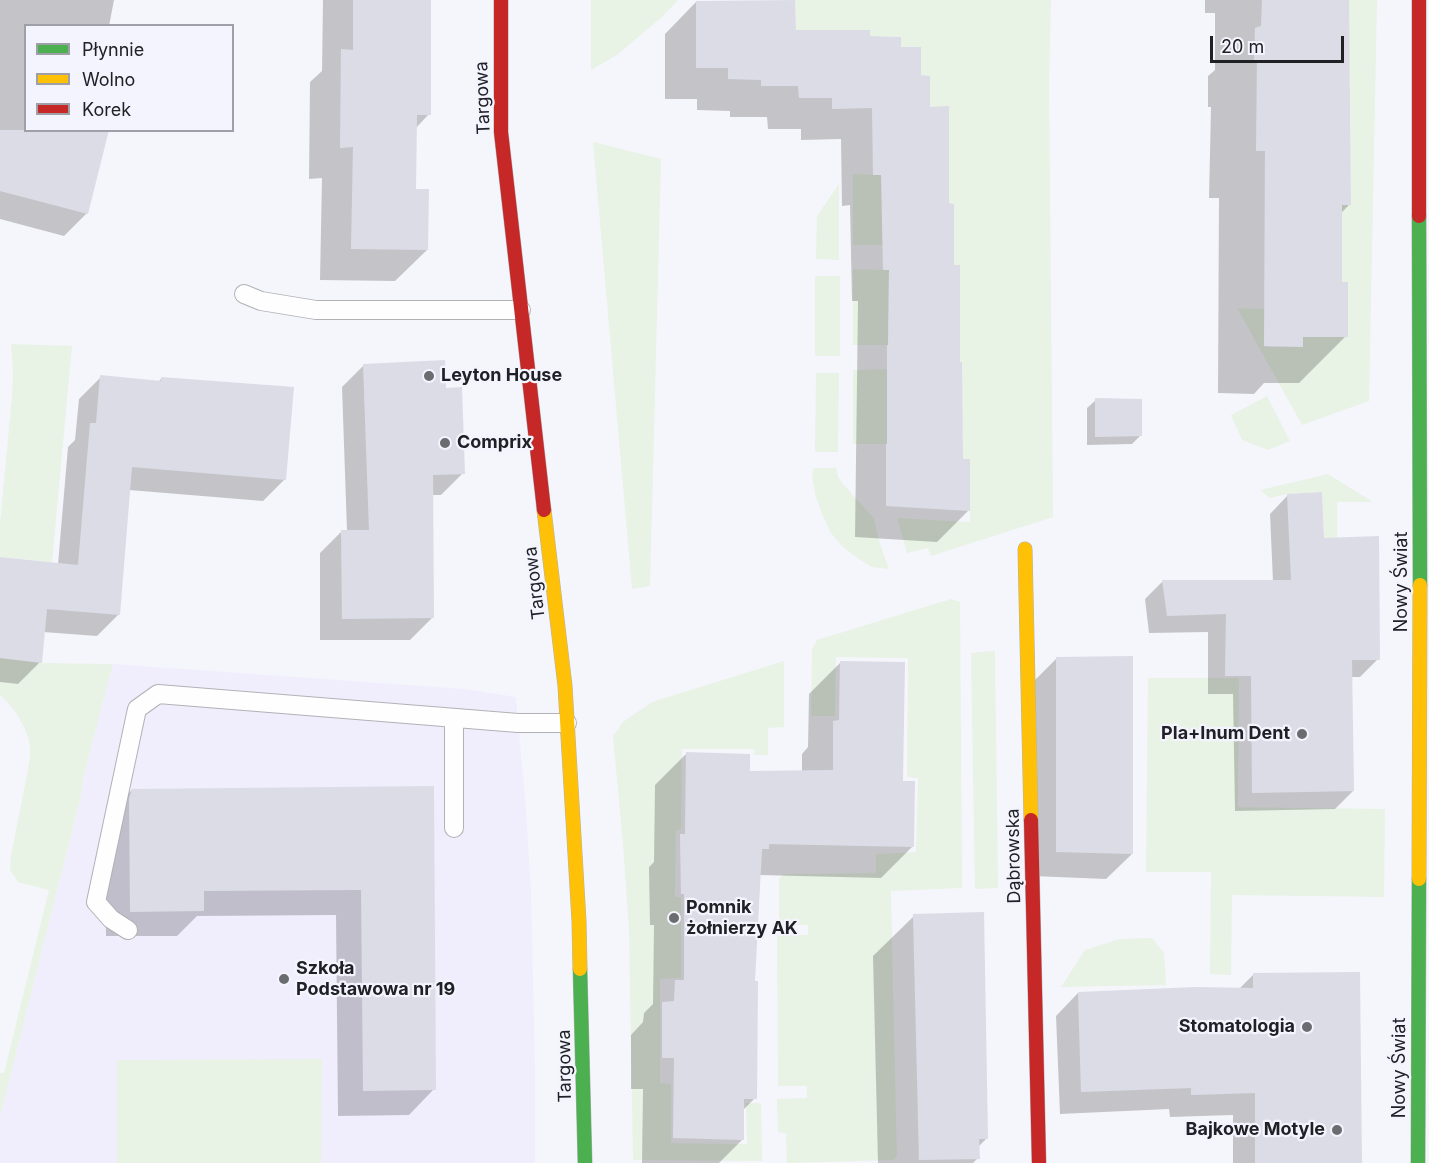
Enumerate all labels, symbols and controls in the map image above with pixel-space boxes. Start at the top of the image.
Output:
legend [24,24,234,132]
scale bar [1213,24,1346,62]
text: 20 m [1221,36,1264,57]
text: Płynnie [82,39,144,60]
street label: Targowa [471,61,495,135]
text: Wolno [82,69,135,90]
text: Korek [82,99,131,120]
place label: Leyton House [441,365,562,387]
marker: Leyton House [422,369,436,383]
place label: Comprix [457,432,532,454]
marker: Comprix [438,436,452,450]
street label: Nowy Świat [1391,532,1413,632]
street label: Targowa [520,545,550,621]
place label: Pla+Inum Dent [1161,723,1290,745]
marker: Pla+Inum Dent [1295,727,1309,741]
street label: Dąbrowska [1002,808,1026,904]
place label: Pomnik żołnierzy AK [686,897,798,940]
marker: Pomnik żołnierzy AK [667,911,681,925]
place label: Szkoła Podstawowa nr 19 [296,958,455,1000]
marker: Szkoła Podstawowa nr 19 [277,972,291,986]
place label: Stomatologia [1179,1016,1295,1038]
street label: Nowy Świat [1389,1018,1411,1118]
marker: Stomatologia [1300,1020,1314,1034]
street label: Targowa [554,1029,576,1103]
place label: Bajkowe Motyle [1186,1119,1325,1141]
marker: Bajkowe Motyle [1330,1123,1344,1137]

